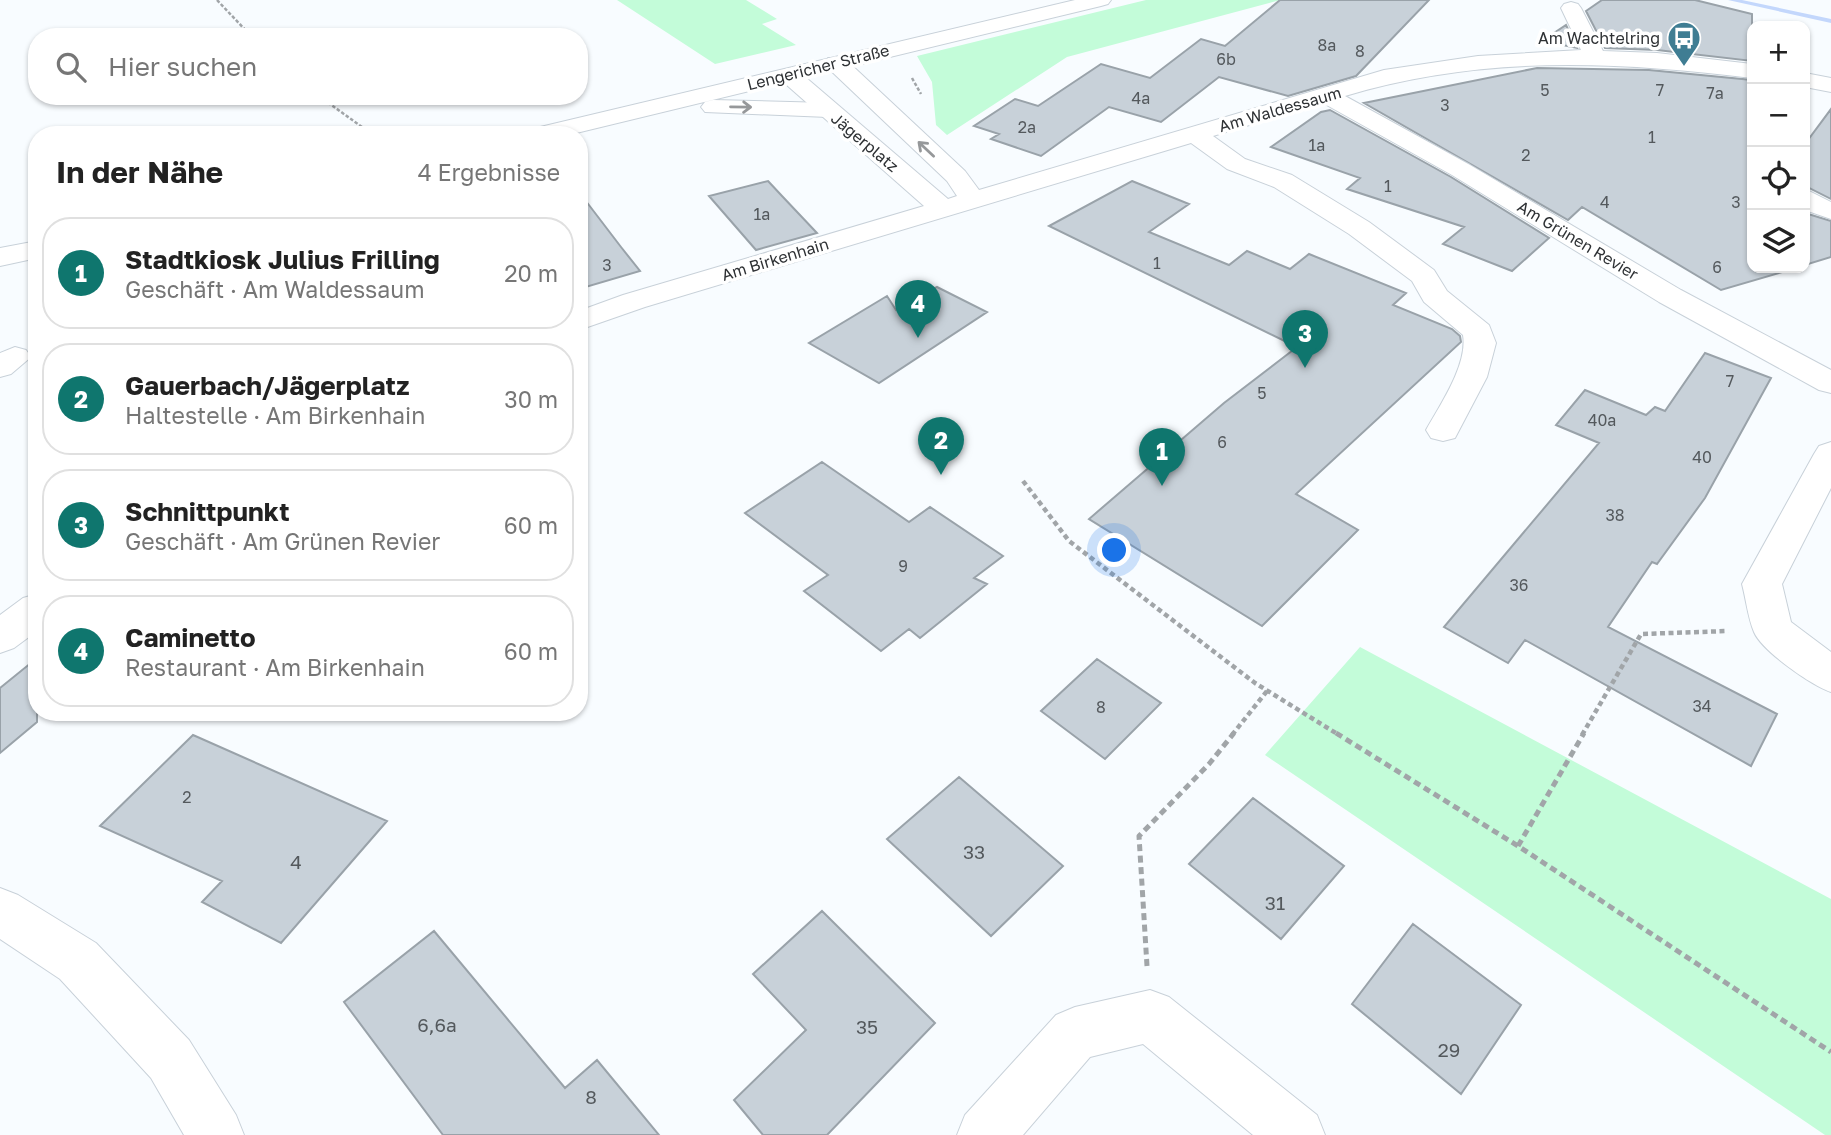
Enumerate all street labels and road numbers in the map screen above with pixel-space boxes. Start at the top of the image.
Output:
street label: Lengericher Straße [745,40,891,94]
street label: Am Waldessaum [1216,82,1344,136]
street label: Jägerplatz [827,108,903,176]
street label: Am Grünen Revier [1514,196,1642,284]
street label: Am Birkenhain [719,233,831,285]

